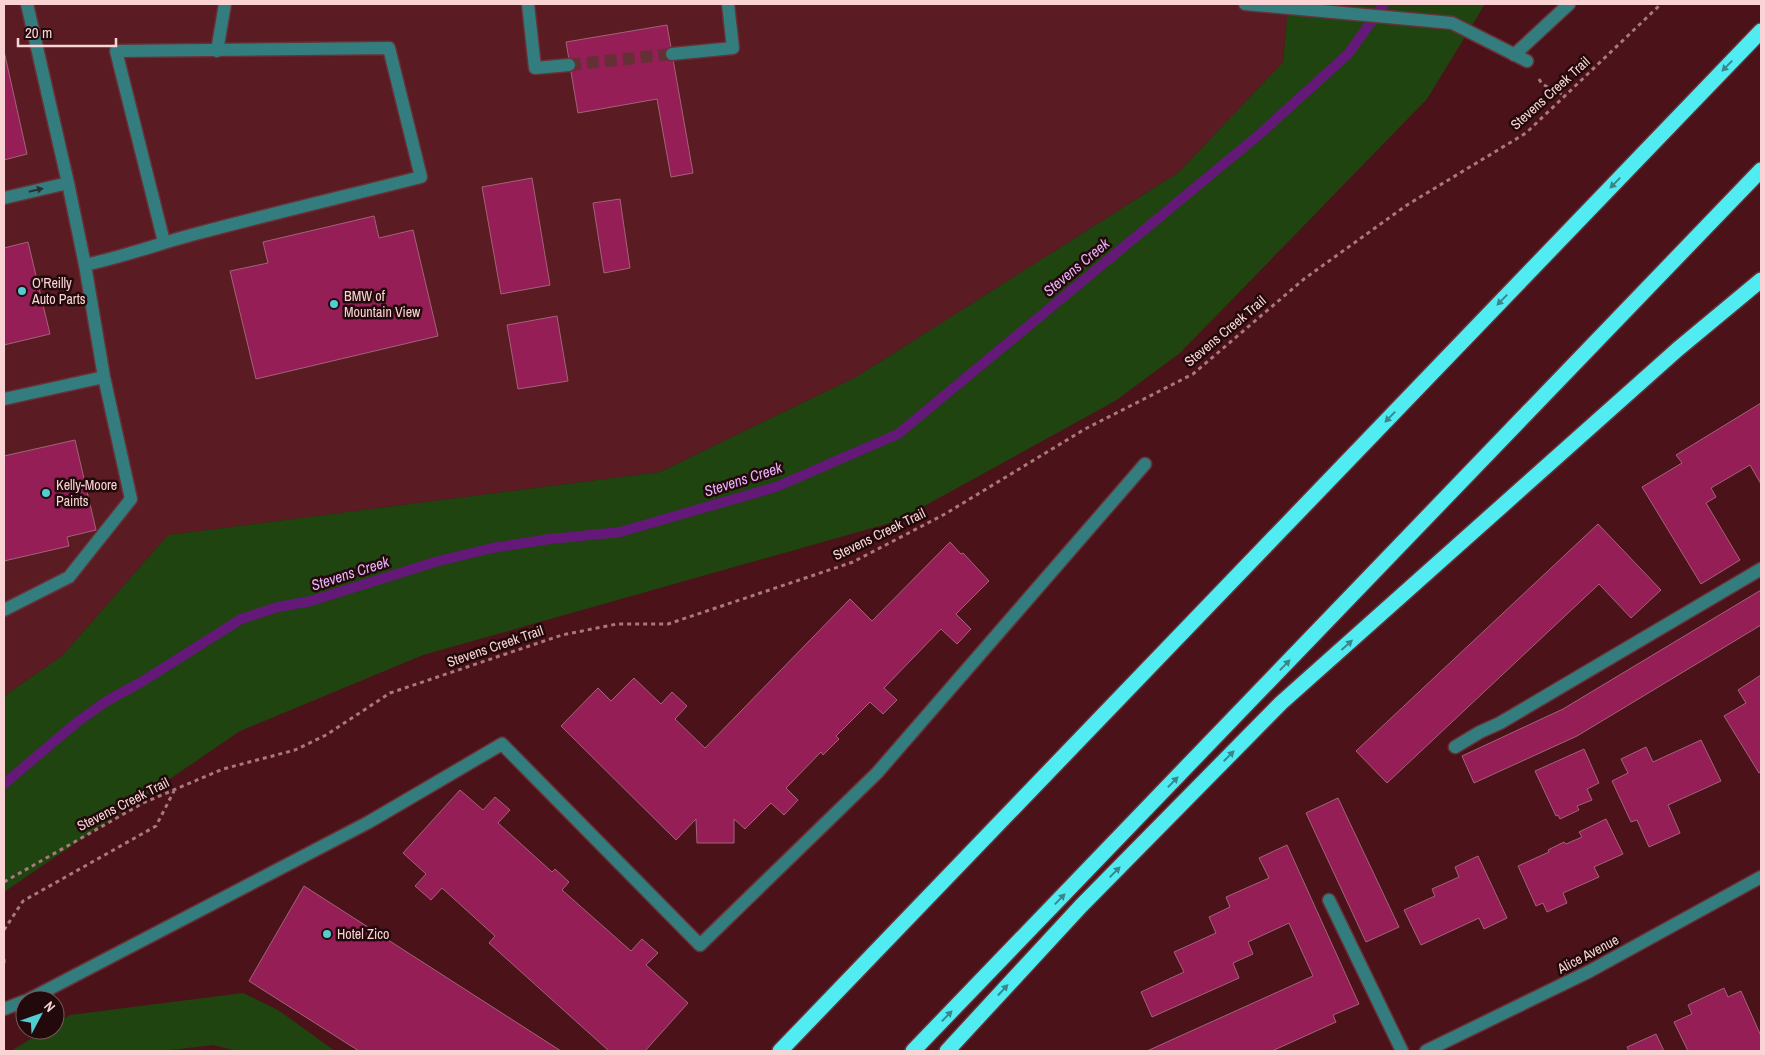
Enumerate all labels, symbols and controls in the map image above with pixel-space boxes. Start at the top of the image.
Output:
scale bar [18,15,115,47]
text: 20 m [25,22,52,43]
street label: Stevens Creek Trail [1507,53,1593,133]
one-way arrow [1722,60,1734,72]
one-way arrow [1609,177,1621,189]
one-way arrow [28,186,43,194]
water label: Stevens Creek [1038,232,1114,301]
place label: O'Reilly Auto Parts [31,274,86,308]
marker: O'Reilly Auto Parts [16,285,28,297]
place label: BMW of Mountain View [344,287,421,321]
street label: Stevens Creek Trail [1181,292,1269,370]
one-way arrow [1496,294,1508,306]
marker: BMW of Mountain View [328,298,340,310]
one-way arrow [1384,411,1396,423]
water label: Stevens Creek [701,456,785,501]
place label: Kelly-Moore Paints [56,476,117,510]
marker: Kelly-Moore Paints [40,487,52,499]
street label: Stevens Creek Trail [830,504,928,564]
water label: Stevens Creek [308,550,392,595]
street label: Stevens Creek Trail [444,621,546,671]
one-way arrow [1341,639,1353,651]
one-way arrow [1279,659,1291,671]
one-way arrow [1223,750,1235,762]
street label: Stevens Creek Trail [74,773,172,835]
one-way arrow [1166,776,1178,788]
one-way arrow [1109,866,1121,878]
one-way arrow [1054,893,1066,905]
place label: Hotel Zico [337,925,389,943]
marker: Hotel Zico [321,928,333,940]
street label: Alice Avenue [1553,930,1622,978]
one-way arrow [998,983,1009,996]
north arrow [15,990,65,1040]
text: N [40,997,59,1016]
one-way arrow [941,1010,953,1022]

